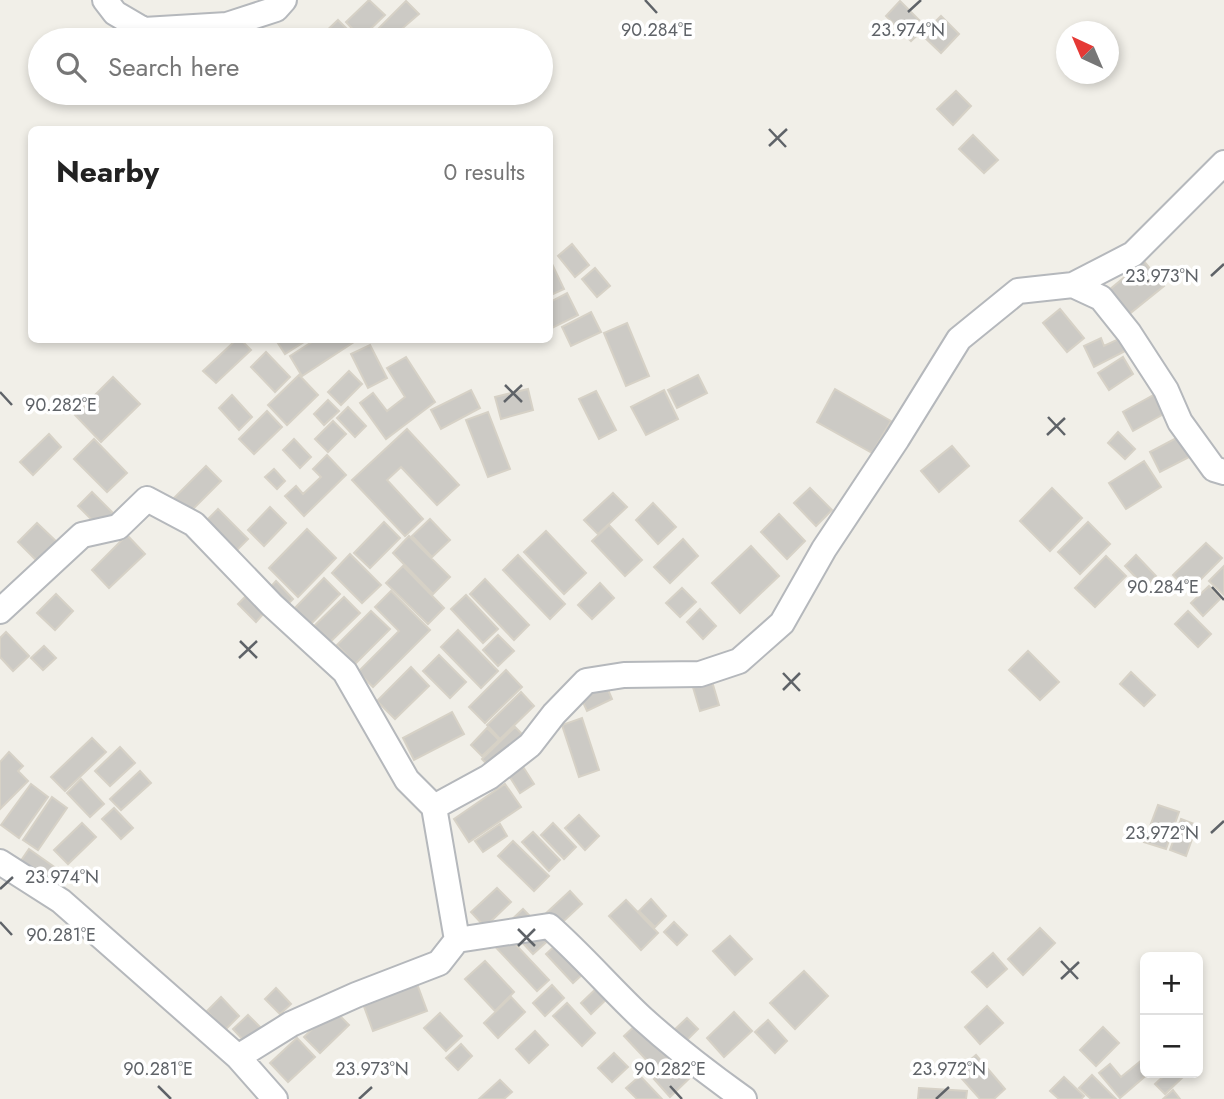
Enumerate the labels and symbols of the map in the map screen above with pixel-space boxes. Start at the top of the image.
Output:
text: 90.284°E [621,17,693,43]
text: 23.974°N [871,17,945,43]
north arrow [1056,21,1119,84]
text: 23.973°N [1125,263,1199,289]
text: 90.282°E [25,392,97,418]
text: 90.284°E [1127,574,1199,600]
text: 23.972°N [1125,820,1199,846]
text: 23.974°N [25,864,99,890]
text: 90.281°E [26,922,96,948]
text: 90.281°E [123,1056,193,1082]
text: 23.973°N [335,1056,409,1082]
text: 90.282°E [634,1056,706,1082]
text: 23.972°N [912,1056,986,1082]

